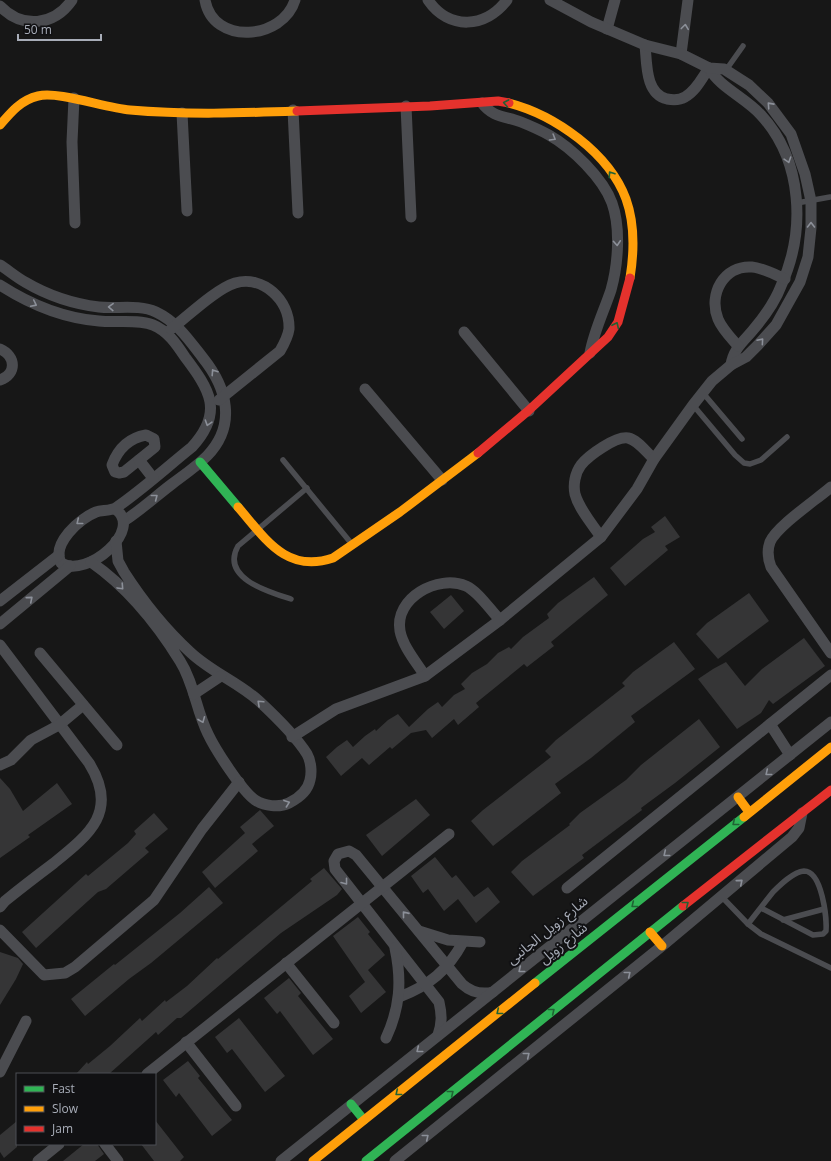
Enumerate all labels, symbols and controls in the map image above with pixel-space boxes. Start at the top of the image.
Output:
scale bar [18,16,101,42]
text: 50 m [24,21,52,38]
one-way arrow [680,24,689,30]
one-way arrow [503,99,509,107]
one-way arrow [767,102,774,110]
one-way arrow [549,133,556,140]
one-way arrow [783,156,791,163]
one-way arrow [608,171,616,178]
one-way arrow [807,222,815,228]
one-way arrow [613,240,622,246]
one-way arrow [30,299,37,307]
one-way arrow [108,303,114,312]
one-way arrow [611,322,619,329]
one-way arrow [757,339,764,346]
one-way arrow [211,369,218,376]
one-way arrow [204,419,212,426]
one-way arrow [151,495,158,502]
one-way arrow [77,518,84,525]
one-way arrow [116,582,124,590]
one-way arrow [25,597,33,604]
one-way arrow [257,700,265,708]
one-way arrow [198,716,206,723]
one-way arrow [765,768,772,775]
one-way arrow [283,799,290,807]
one-way arrow [732,819,739,826]
one-way arrow [664,849,671,856]
one-way arrow [341,878,348,885]
one-way arrow [735,880,742,887]
street label: شارع زويل الجانبى [503,892,591,968]
one-way arrow [631,900,638,907]
one-way arrow [682,901,689,908]
one-way arrow [402,912,409,919]
street label: شارع زويل [536,919,590,967]
one-way arrow [518,965,525,972]
one-way arrow [624,971,631,978]
one-way arrow [497,1008,504,1015]
one-way arrow [547,1009,555,1016]
one-way arrow [416,1046,423,1053]
one-way arrow [523,1053,530,1060]
legend [16,1073,156,1145]
text: Fast [52,1080,75,1097]
one-way arrow [395,1089,402,1096]
one-way arrow [446,1090,453,1097]
text: Slow [52,1100,79,1117]
text: Jam [51,1120,73,1137]
one-way arrow [421,1134,428,1141]

